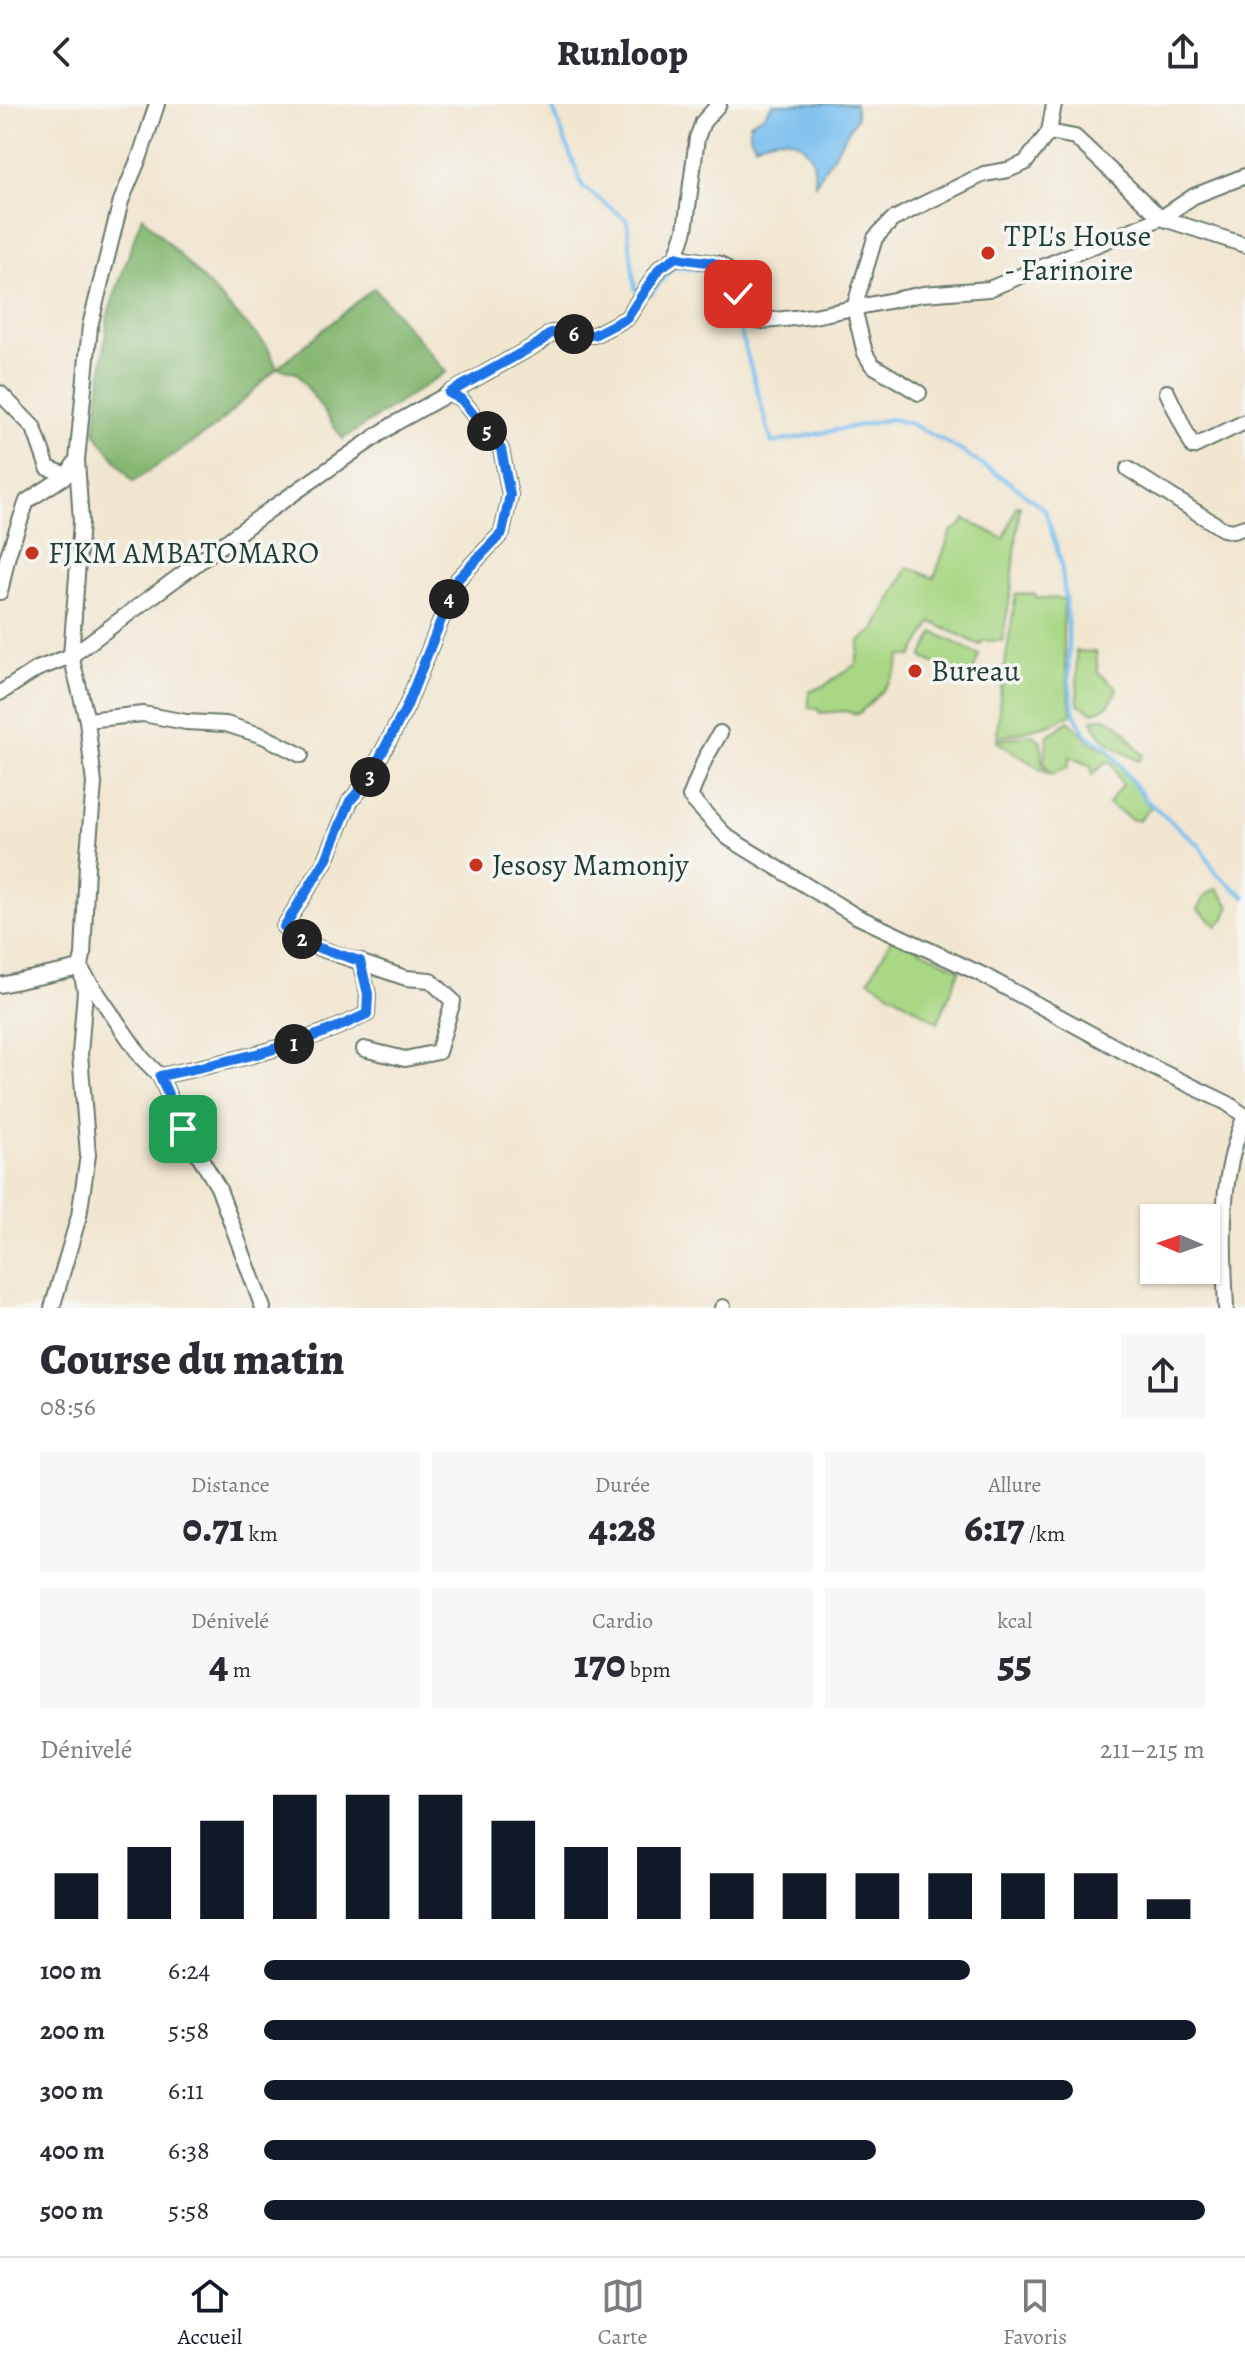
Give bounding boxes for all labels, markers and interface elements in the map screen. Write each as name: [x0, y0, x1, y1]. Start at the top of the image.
text: Runloop: [557, 28, 688, 77]
icon: back: [40, 30, 84, 74]
icon: share: [1161, 30, 1205, 74]
place label: TPL's House - Farinoire: [1004, 216, 1151, 290]
marker: TPL's House - Farinoire: [979, 244, 997, 262]
pin: [704, 260, 772, 328]
icon: check: [716, 272, 760, 316]
pin: 6: [554, 314, 594, 354]
text: 6: [569, 319, 579, 349]
pin: 5: [467, 411, 507, 451]
text: 5: [482, 416, 492, 446]
place label: FJKM AMBATOMARO: [48, 533, 319, 573]
marker: FJKM AMBATOMARO: [23, 544, 41, 562]
pin: 4: [429, 579, 469, 619]
text: 4: [444, 584, 454, 614]
place label: Bureau: [931, 651, 1021, 691]
marker: Bureau: [906, 662, 924, 680]
pin: 3: [350, 757, 390, 797]
text: 3: [365, 762, 375, 792]
place label: Jesosy Mamonjy: [492, 845, 689, 885]
marker: Jesosy Mamonjy: [467, 856, 485, 874]
pin: 2: [282, 919, 322, 959]
text: 2: [297, 924, 307, 954]
pin: 1: [274, 1024, 314, 1064]
text: 1: [290, 1029, 298, 1059]
pin: [149, 1095, 217, 1163]
icon: arrive: [161, 1107, 205, 1151]
north arrow: [1140, 1204, 1220, 1284]
map controls: [1140, 1204, 1220, 1284]
text: Course du matin: [40, 1329, 344, 1389]
button: share: [1121, 1334, 1205, 1418]
text: 08:56: [40, 1389, 96, 1424]
text: Distance: [191, 1470, 270, 1500]
text: Durée: [595, 1470, 650, 1500]
text: Allure: [988, 1470, 1041, 1500]
text: 0.71: [183, 1500, 244, 1555]
text: 4:28: [589, 1500, 656, 1555]
text: 6:17: [964, 1500, 1024, 1555]
text: km: [244, 1519, 278, 1549]
text: /km: [1024, 1519, 1065, 1549]
text: Dénivelé: [191, 1606, 269, 1636]
text: Cardio: [592, 1606, 653, 1636]
text: kcal: [997, 1606, 1032, 1636]
text: 4: [209, 1636, 228, 1691]
text: 170: [574, 1636, 625, 1691]
text: 55: [998, 1636, 1032, 1691]
text: m: [228, 1655, 251, 1685]
text: bpm: [625, 1655, 671, 1685]
text: Dénivelé: [40, 1732, 132, 1767]
text: 211–215 m: [1100, 1732, 1205, 1767]
text: 100 m: [40, 1953, 102, 1988]
text: 6:24: [168, 1953, 210, 1988]
text: 200 m: [40, 2013, 105, 2048]
text: 5:58: [168, 2013, 209, 2048]
text: 300 m: [40, 2073, 104, 2108]
text: 6:11: [168, 2073, 204, 2108]
text: 400 m: [40, 2133, 105, 2168]
text: 6:38: [168, 2133, 210, 2168]
text: 500 m: [40, 2193, 104, 2228]
text: 5:58: [168, 2193, 209, 2228]
tab: Accueil: [178, 2274, 242, 2352]
tab: Carte: [598, 2274, 647, 2352]
tab: Favoris: [1003, 2274, 1067, 2352]

